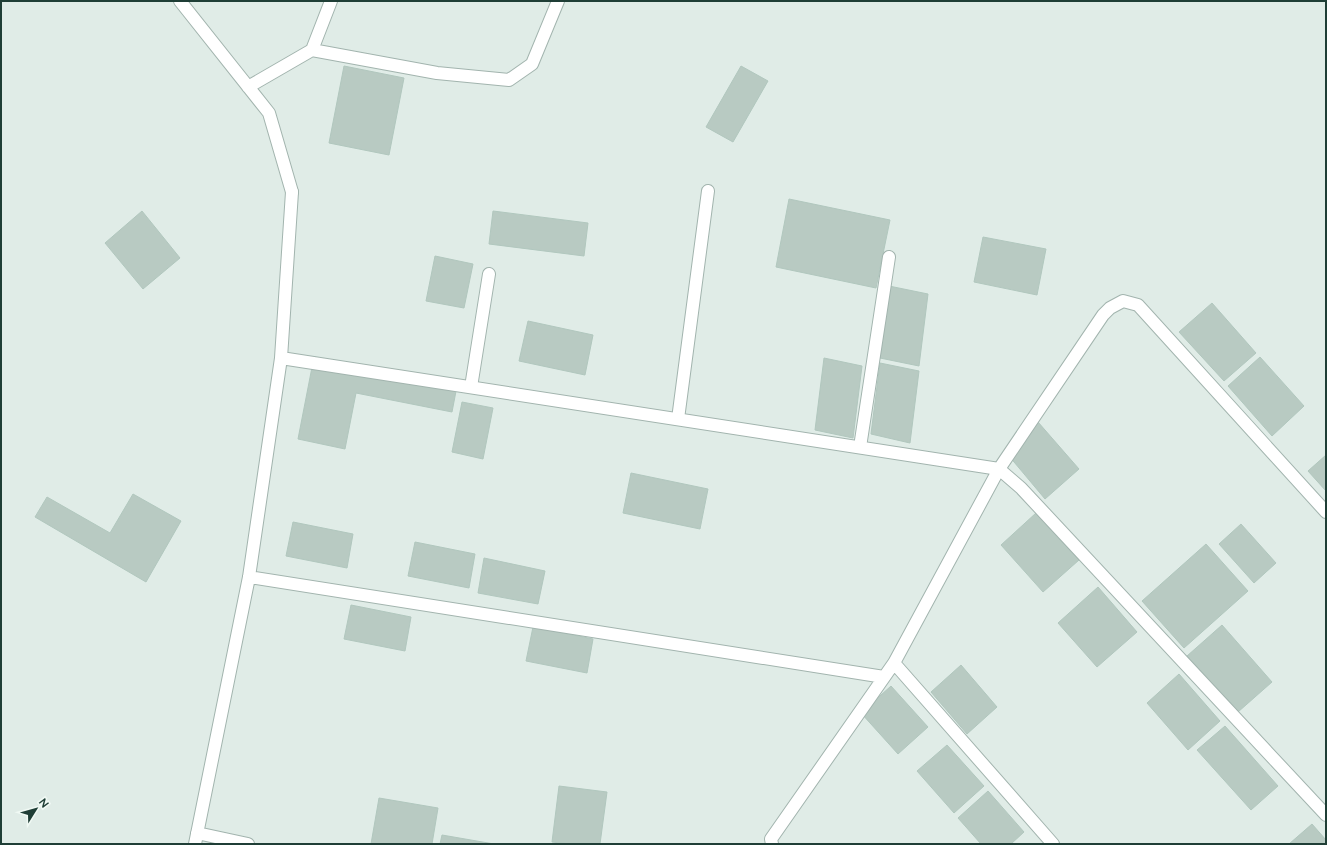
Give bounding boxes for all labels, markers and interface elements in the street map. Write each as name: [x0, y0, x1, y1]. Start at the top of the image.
north arrow: [16, 789, 56, 829]
text: N: [36, 796, 51, 811]

